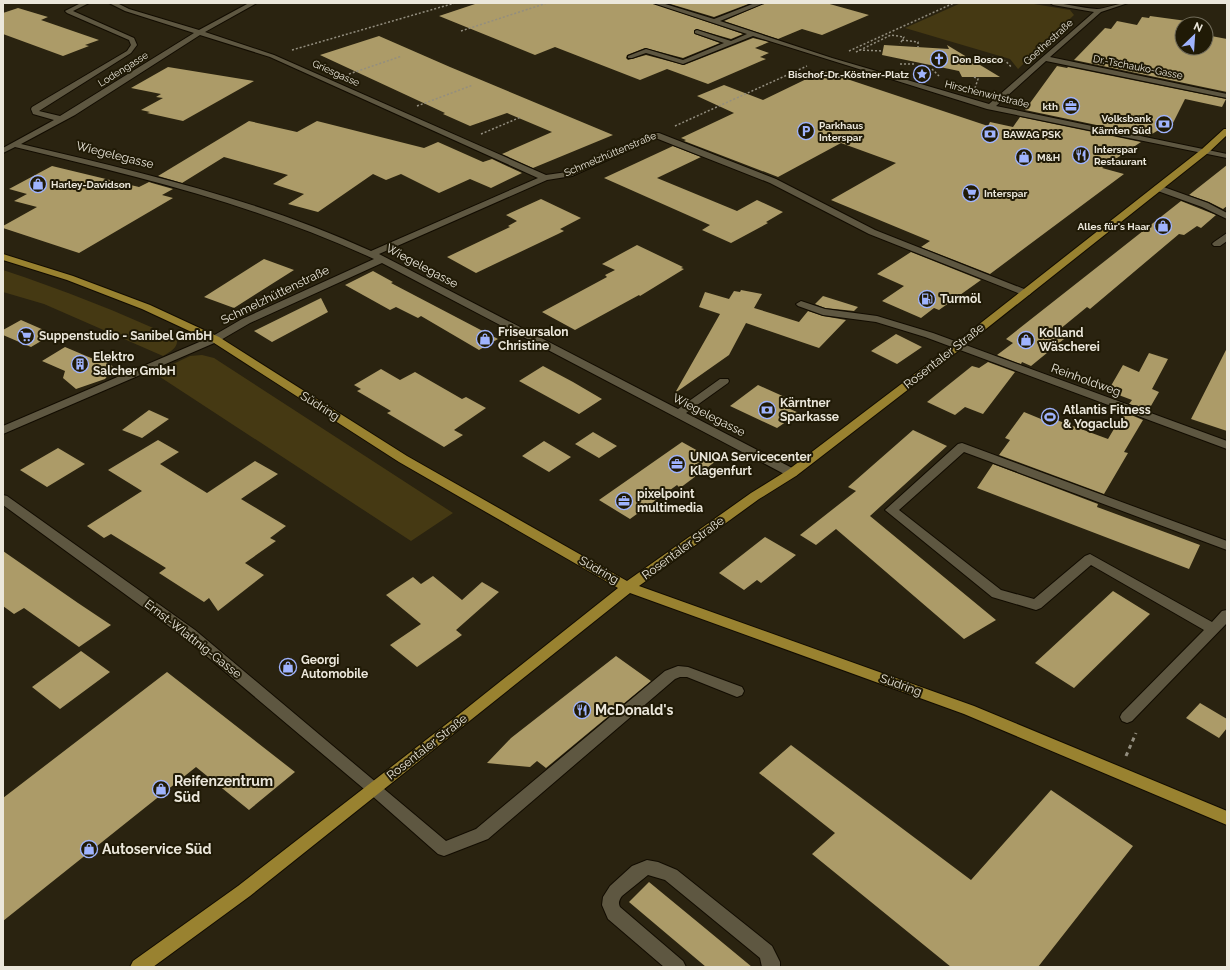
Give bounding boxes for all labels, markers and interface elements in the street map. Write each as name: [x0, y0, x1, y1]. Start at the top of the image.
north arrow: [1174, 16, 1214, 56]
street label: Goethestraße: [1021, 17, 1075, 67]
text: N: [1191, 20, 1205, 35]
street label: Lodengasse: [96, 49, 150, 89]
church icon: Don Bosco: [929, 49, 949, 69]
street label: Dr.-Tschauko-Gasse: [1092, 53, 1184, 81]
place label: Don Bosco: [952, 54, 1003, 65]
street label: Griesgasse: [311, 58, 362, 88]
place icon: Bischof-Dr.-Köstner-Platz: [912, 64, 932, 84]
place label: Bischof-Dr.-Köstner-Platz: [788, 69, 909, 80]
street label: Hirschenwirtstraße: [944, 78, 1030, 110]
office icon: kth: [1061, 96, 1081, 116]
place label: kth: [1043, 101, 1058, 112]
place label: Volksbank Kärnten Süd: [1092, 113, 1152, 136]
bank icon: Volksbank Kärnten Süd: [1154, 114, 1174, 134]
place label: Parkhaus Interspar: [819, 120, 863, 143]
parking icon: Parkhaus Interspar: [796, 121, 816, 141]
bank icon: BAWAG PSK: [980, 124, 1000, 144]
place label: BAWAG PSK: [1003, 129, 1061, 140]
street label: Schmelzhüttenstraße: [562, 130, 658, 178]
street label: Wiegelegasse: [75, 139, 155, 171]
place label: Interspar Restaurant: [1094, 144, 1147, 167]
restaurant icon: Interspar Restaurant: [1071, 145, 1091, 165]
shop icon: M&H: [1014, 147, 1034, 167]
place label: M&H: [1037, 152, 1060, 163]
shop icon: Harley-Davidson: [28, 174, 48, 194]
place label: Harley-Davidson: [51, 179, 131, 190]
supermarket icon: Interspar: [961, 183, 981, 203]
place label: Interspar: [984, 188, 1028, 199]
shop icon: Alles für's Haar: [1153, 216, 1173, 236]
place label: Alles für's Haar: [1078, 221, 1150, 232]
street label: Wiegelegasse: [384, 241, 460, 291]
street label: Schmelzhüttenstraße: [219, 263, 331, 327]
fuel station icon: Turmöl: [917, 289, 937, 309]
place label: Turmöl: [940, 292, 981, 306]
street label: Rosentaler Straße: [901, 320, 987, 392]
place label: Friseursalon Christine: [498, 325, 569, 353]
supermarket icon: Suppenstudio - Sanibel GmbH: [16, 326, 36, 346]
place label: Kolland Wäscherei: [1039, 326, 1100, 354]
place label: Suppenstudio - Sanibel GmbH: [39, 329, 212, 343]
shop icon: Friseursalon Christine: [475, 329, 495, 349]
shop icon: Kolland Wäscherei: [1016, 330, 1036, 350]
place label: Elektro Salcher GmbH: [93, 350, 176, 378]
building icon: Elektro Salcher GmbH: [70, 354, 90, 374]
street label: Reinholdweg: [1049, 361, 1123, 399]
street label: Südring: [298, 389, 342, 423]
street label: Wiegelegasse: [670, 391, 748, 439]
place label: Kärntner Sparkasse: [780, 396, 839, 424]
bank icon: Kärntner Sparkasse: [757, 400, 777, 420]
place label: Atlantis Fitness & Yogaclub: [1063, 403, 1151, 431]
sports icon: Atlantis Fitness & Yogaclub: [1040, 407, 1060, 427]
place label: UNIQA Servicecenter Klagenfurt: [690, 450, 812, 478]
office icon: UNIQA Servicecenter Klagenfurt: [667, 454, 687, 474]
place label: pixelpoint multimedia: [637, 487, 703, 515]
office icon: pixelpoint multimedia: [614, 491, 634, 511]
street label: Rosentaler Straße: [639, 514, 727, 582]
street label: Südring: [577, 553, 621, 587]
street label: Ernst-Wlattnig-Gasse: [142, 597, 244, 681]
place label: Georgi Automobile: [301, 653, 368, 681]
shop icon: Georgi Automobile: [278, 657, 298, 677]
street label: Südring: [878, 671, 924, 699]
restaurant icon: McDonald's: [572, 700, 592, 720]
place label: McDonald's: [595, 702, 674, 718]
street label: Rosentaler Straße: [384, 711, 470, 783]
place label: Reifenzentrum Süd: [174, 773, 273, 805]
shop icon: Reifenzentrum Süd: [151, 779, 171, 799]
shop icon: Autoservice Süd: [79, 839, 99, 859]
place label: Autoservice Süd: [102, 841, 211, 857]

